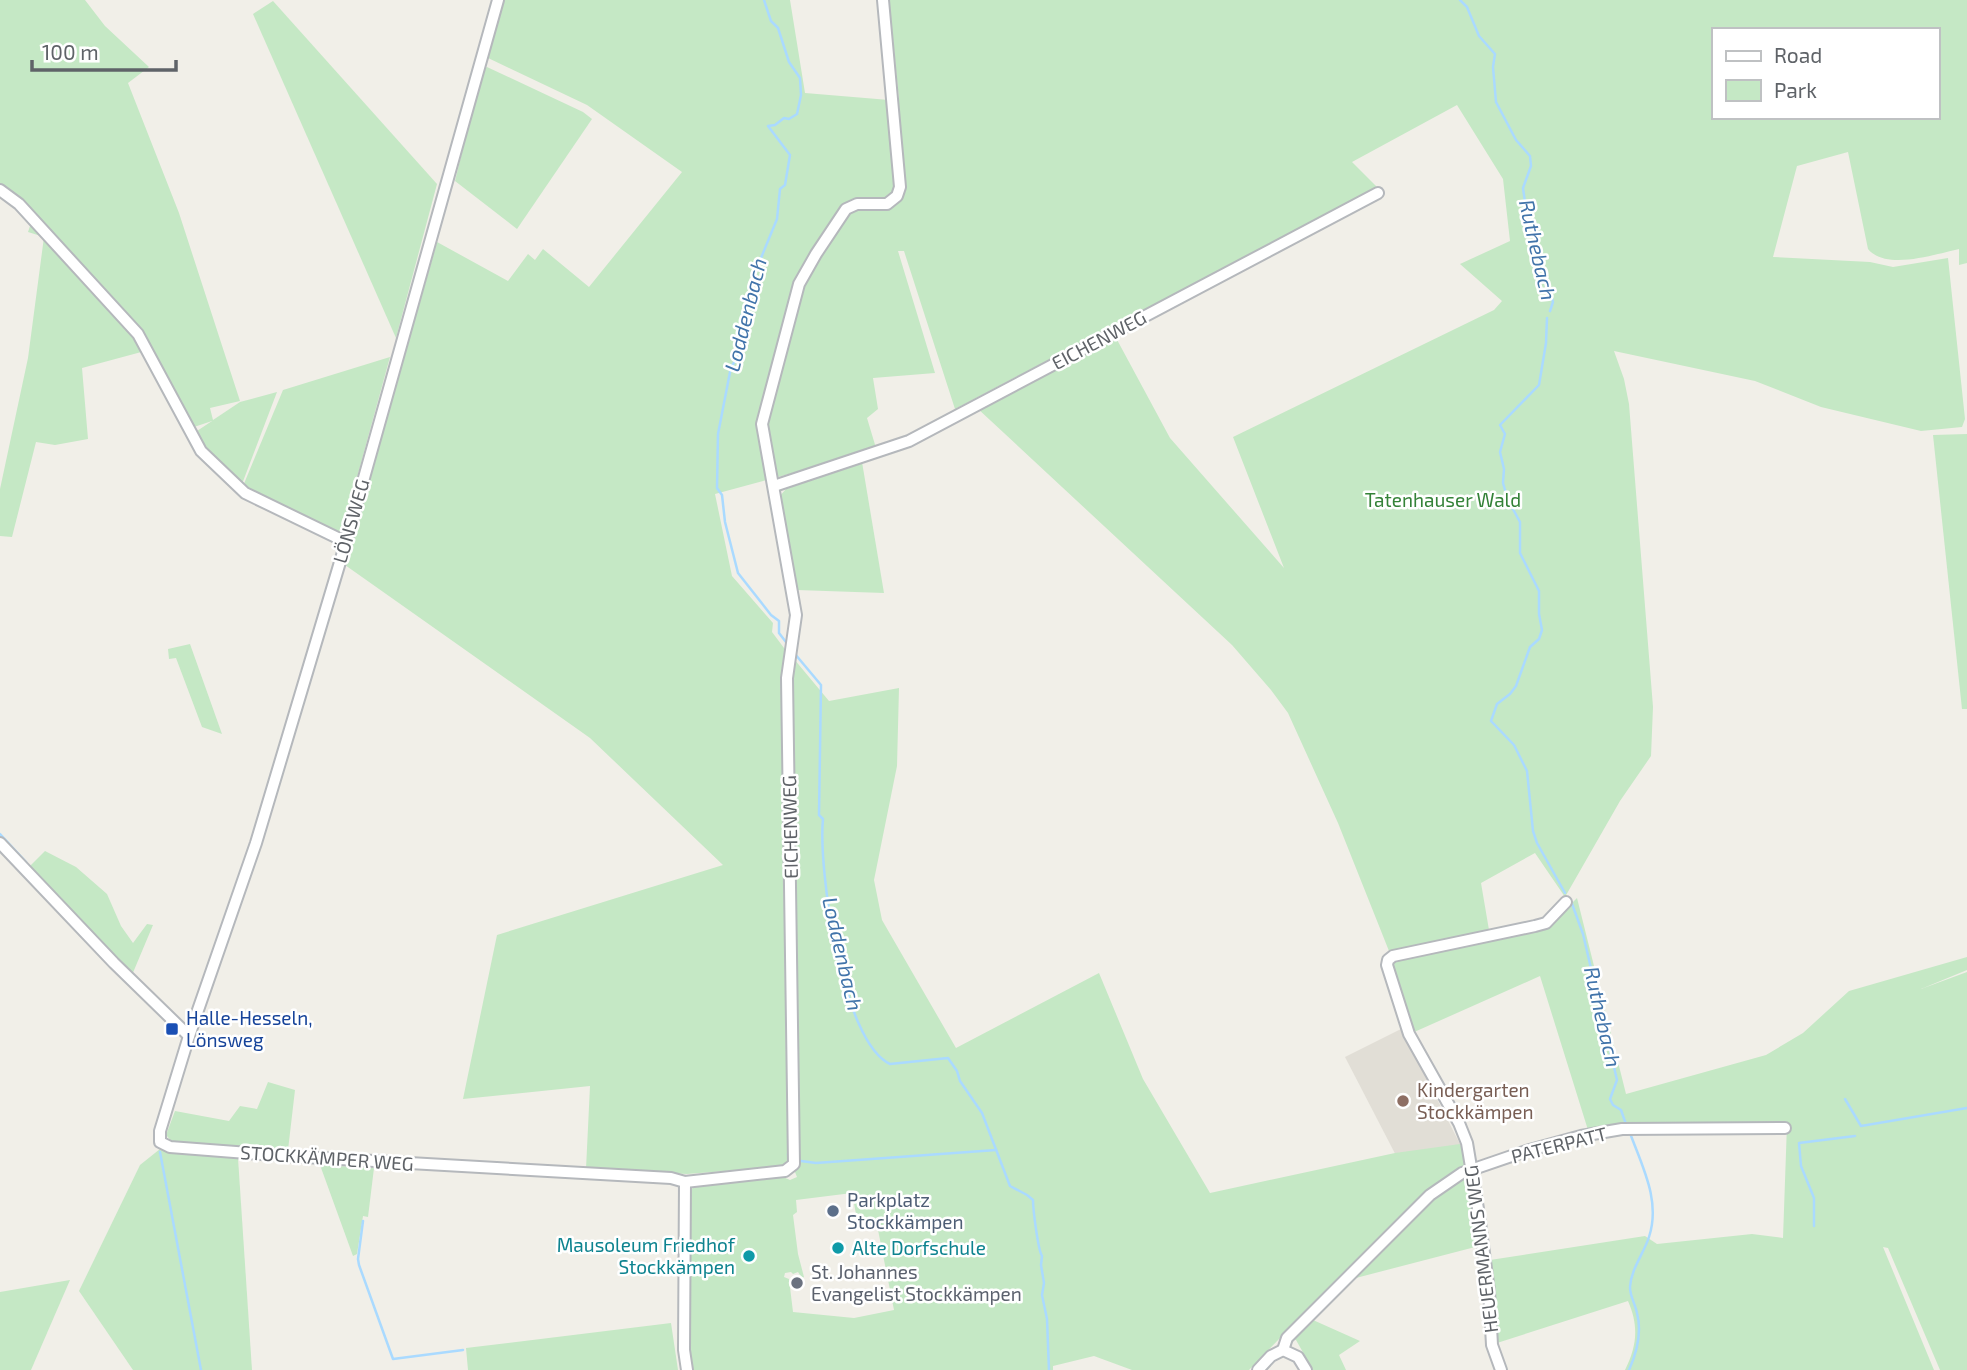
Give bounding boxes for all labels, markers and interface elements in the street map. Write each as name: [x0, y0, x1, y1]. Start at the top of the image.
scale bar: [32, 28, 175, 72]
legend: [1712, 28, 1939, 119]
text: 100 m: [42, 39, 99, 64]
text: Road: [1774, 42, 1822, 67]
text: Park: [1774, 77, 1817, 102]
water label: Ruthebach: [1515, 197, 1562, 302]
water label: Loddenbach: [718, 255, 771, 374]
street label: EICHENWEG: [1048, 305, 1150, 374]
street label: LÖNSWEG: [328, 476, 374, 566]
park label: Tatenhauser Wald: [1365, 488, 1521, 511]
street label: EICHENWEG: [777, 775, 802, 879]
water label: Loddenbach: [818, 894, 869, 1013]
water label: Ruthebach: [1580, 964, 1627, 1069]
place label: Halle-Hesseln, Lönsweg: [186, 1006, 313, 1051]
marker: Halle-Hesseln, Lönsweg: [164, 1021, 180, 1037]
place label: Kindergarten Stockkämpen: [1417, 1078, 1534, 1123]
marker: Kindergarten Stockkämpen: [1395, 1093, 1411, 1109]
street label: PATERPATT: [1509, 1122, 1609, 1168]
street label: STOCKKÄMPER WEG: [239, 1140, 415, 1175]
street label: HEUERMANNS WEG: [1459, 1164, 1502, 1334]
place label: Parkplatz Stockkämpen: [847, 1188, 964, 1233]
marker: Parkplatz Stockkämpen: [825, 1203, 841, 1219]
place label: Mausoleum Friedhof Stockkämpen: [557, 1233, 736, 1278]
place label: Alte Dorfschule: [852, 1236, 986, 1259]
marker: Alte Dorfschule: [830, 1240, 846, 1256]
marker: Mausoleum Friedhof Stockkämpen: [741, 1248, 757, 1264]
place label: St. Johannes Evangelist Stockkämpen: [811, 1260, 1022, 1305]
marker: St. Johannes Evangelist Stockkämpen: [789, 1275, 805, 1291]

